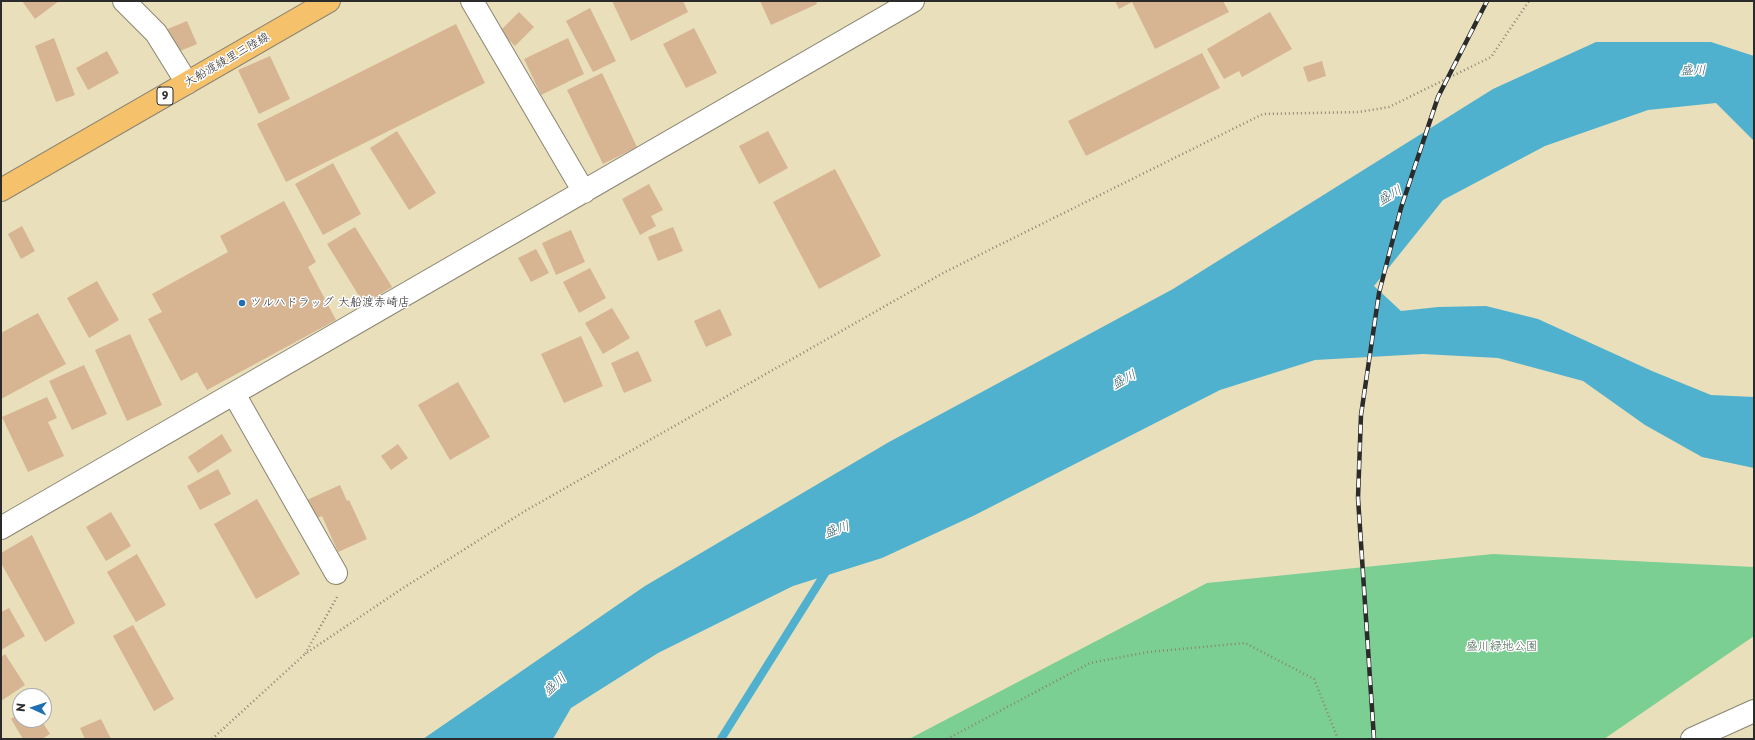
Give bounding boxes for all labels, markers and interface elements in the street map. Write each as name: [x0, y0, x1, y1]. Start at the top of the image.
street label: 大船渡綾里三陸線: [182, 30, 272, 90]
water label: 盛川: [1680, 63, 1706, 79]
road number: 9: [157, 87, 173, 105]
water label: 盛川: [1375, 183, 1405, 209]
place label: ツルハドラッグ 大船渡赤崎店: [250, 296, 410, 310]
marker: ツルハドラッグ 大船渡赤崎店: [237, 298, 247, 308]
water label: 盛川: [1109, 367, 1139, 393]
water label: 盛川: [822, 518, 852, 542]
park label: 盛川緑地公園: [1466, 640, 1538, 654]
water label: 盛川: [540, 671, 570, 699]
north arrow: [12, 688, 52, 728]
text: N: [12, 703, 29, 712]

